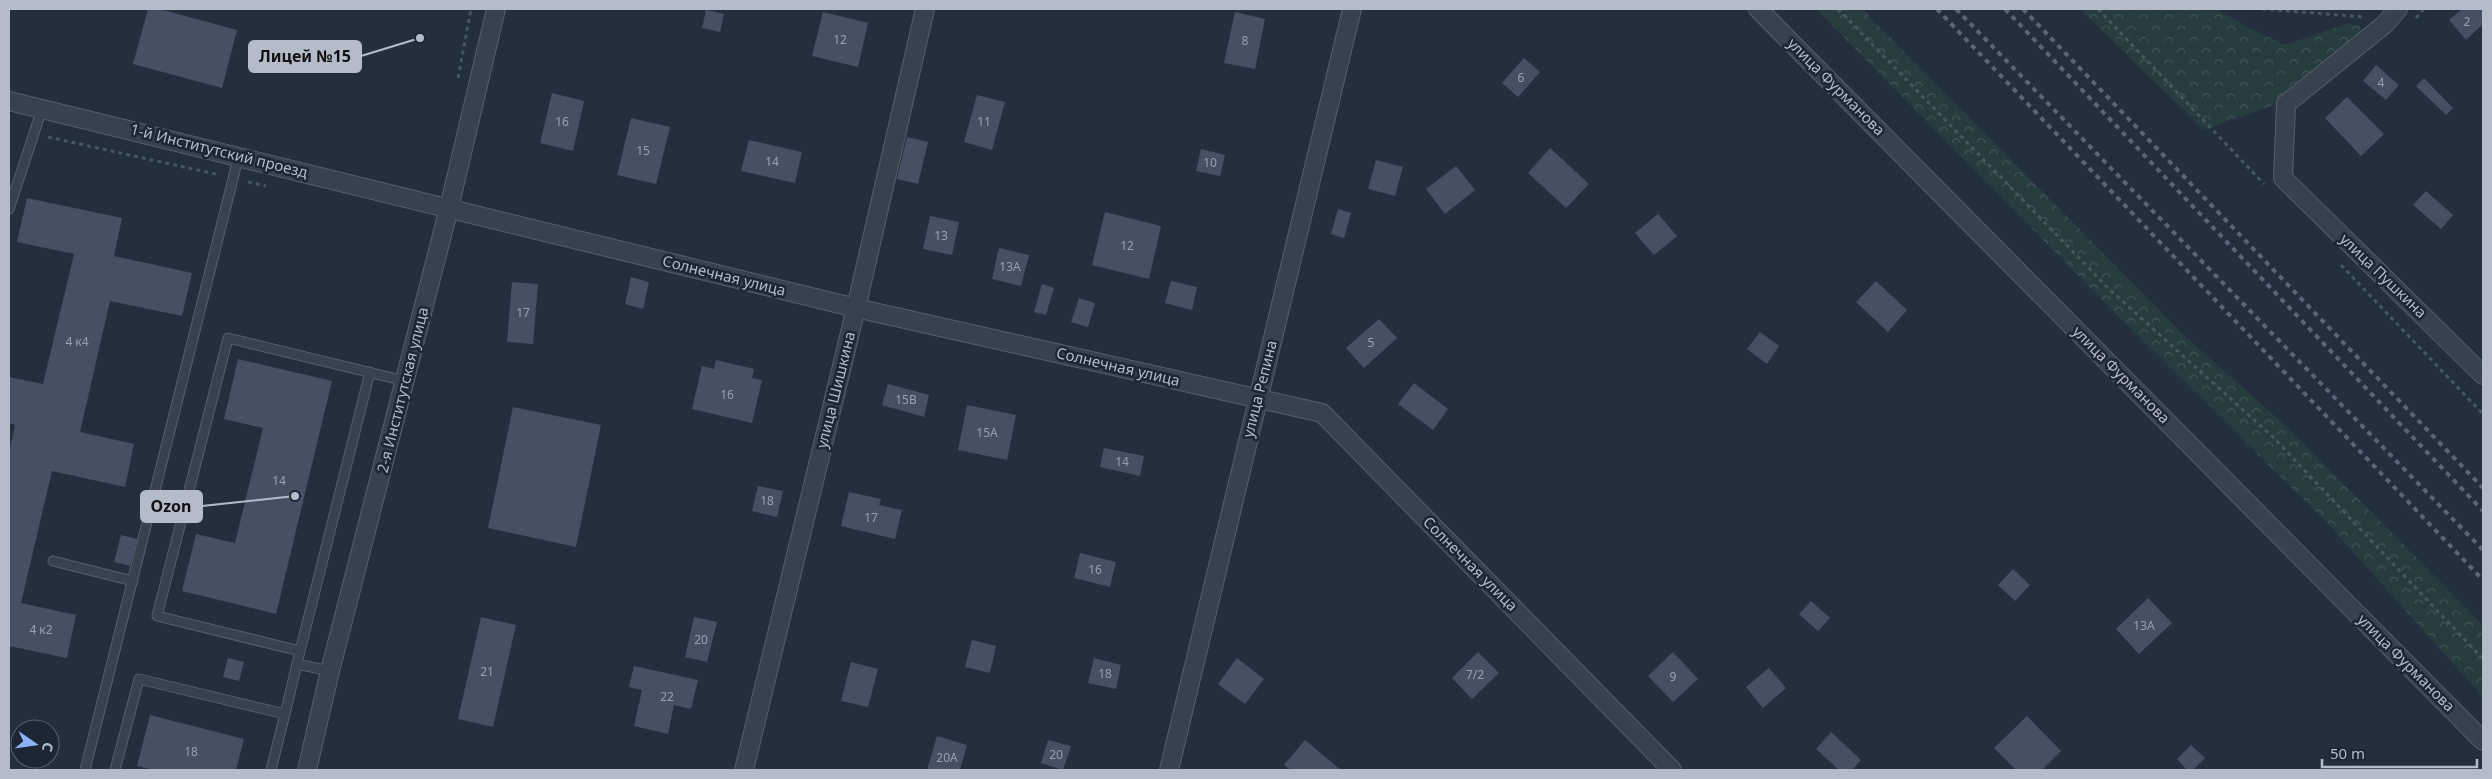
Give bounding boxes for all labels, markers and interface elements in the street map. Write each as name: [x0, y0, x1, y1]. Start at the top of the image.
house number: 2: [2464, 13, 2471, 30]
house number: 12: [833, 31, 847, 48]
house number: 8: [1242, 32, 1249, 49]
street label: улица Фурманова: [1784, 33, 1890, 139]
callout: Лицей №15: [249, 41, 361, 72]
text: Лицей №15: [259, 45, 351, 67]
house number: 6: [1518, 69, 1525, 86]
house number: 4: [2378, 74, 2385, 91]
house number: 16: [555, 113, 569, 130]
house number: 11: [977, 113, 991, 130]
street label: 1-й Институтский проезд: [129, 118, 310, 182]
house number: 15: [636, 142, 650, 159]
house number: 14: [765, 153, 779, 170]
house number: 10: [1203, 154, 1217, 171]
house number: 13: [934, 227, 948, 244]
street label: улица Пушкина: [2336, 229, 2431, 322]
house number: 12: [1120, 237, 1134, 254]
street label: Солнечная улица: [661, 250, 788, 300]
house number: 13А: [999, 258, 1021, 275]
house number: 17: [516, 304, 530, 321]
street label: 2-я Институтская улица: [372, 305, 432, 475]
street label: улица Фурманова: [2069, 321, 2175, 427]
street label: улица Шишкина: [811, 329, 859, 450]
house number: 4 к4: [65, 333, 89, 350]
house number: 5: [1368, 334, 1375, 351]
street label: улица Репина: [1237, 338, 1281, 439]
street label: Солнечная улица: [1055, 342, 1182, 390]
house number: 16: [720, 386, 734, 403]
house number: 15В: [895, 391, 917, 408]
house number: 15А: [976, 424, 998, 441]
house number: 14: [1115, 453, 1129, 470]
house number: 14: [272, 472, 286, 489]
callout: Ozon: [141, 491, 202, 522]
house number: 18: [760, 492, 774, 509]
text: Ozon: [151, 495, 191, 517]
house number: 17: [864, 509, 878, 526]
street label: Солнечная улица: [1419, 512, 1522, 615]
house number: 16: [1088, 561, 1102, 578]
street label: улица Фурманова: [2354, 609, 2460, 715]
house number: 13А: [2133, 617, 2155, 634]
house number: 4 к2: [29, 621, 53, 638]
house number: 20: [694, 631, 708, 648]
house number: 21: [480, 663, 494, 680]
house number: 18: [1098, 665, 1112, 682]
house number: 7/2: [1466, 666, 1484, 683]
house number: 9: [1670, 668, 1677, 685]
house number: 22: [660, 688, 674, 705]
north arrow: [10, 719, 60, 769]
scale bar: [2322, 736, 2477, 768]
text: С: [38, 740, 58, 754]
house number: 18: [184, 743, 198, 760]
text: 50 m: [2330, 743, 2365, 763]
house number: 20: [1049, 746, 1063, 763]
house number: 20А: [936, 749, 958, 766]

